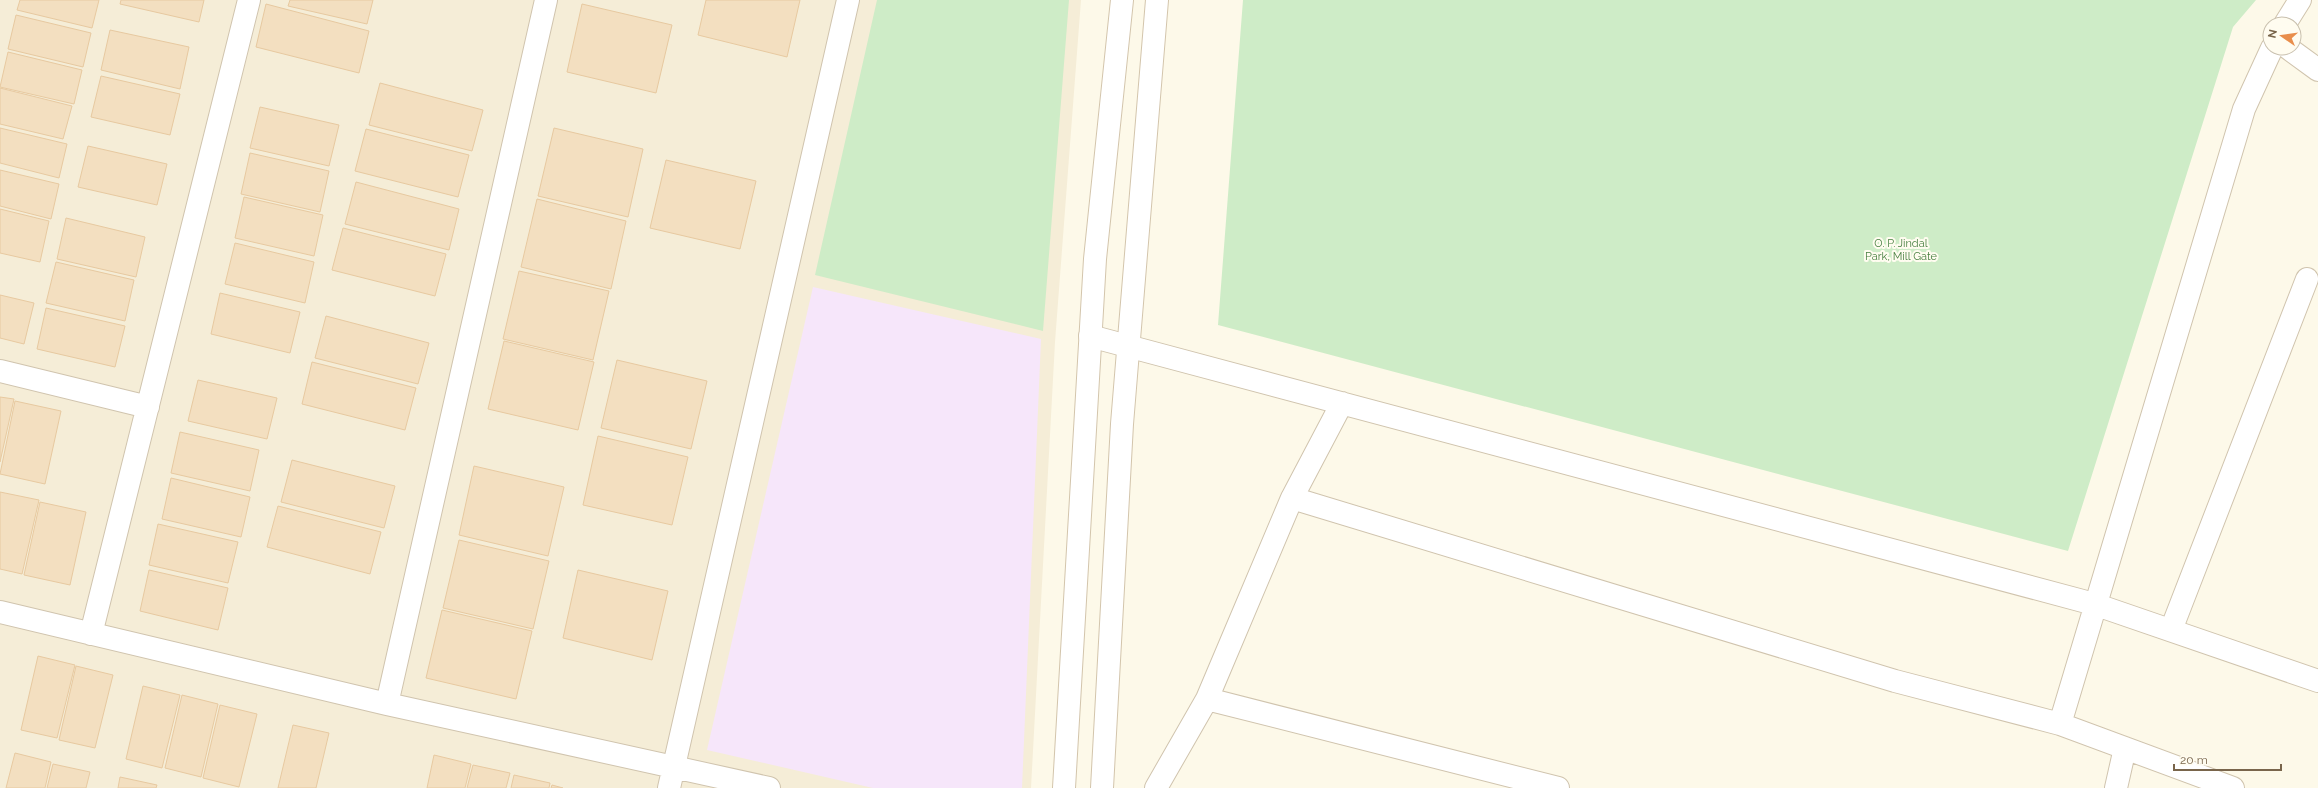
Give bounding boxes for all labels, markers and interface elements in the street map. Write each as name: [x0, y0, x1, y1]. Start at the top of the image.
north arrow: [2262, 16, 2302, 56]
text: N: [2265, 28, 2280, 39]
park label: O. P. Jindal Park, Mill Gate: [1865, 237, 1938, 263]
scale bar: [2174, 746, 2281, 772]
text: 20 m: [2180, 753, 2208, 767]

